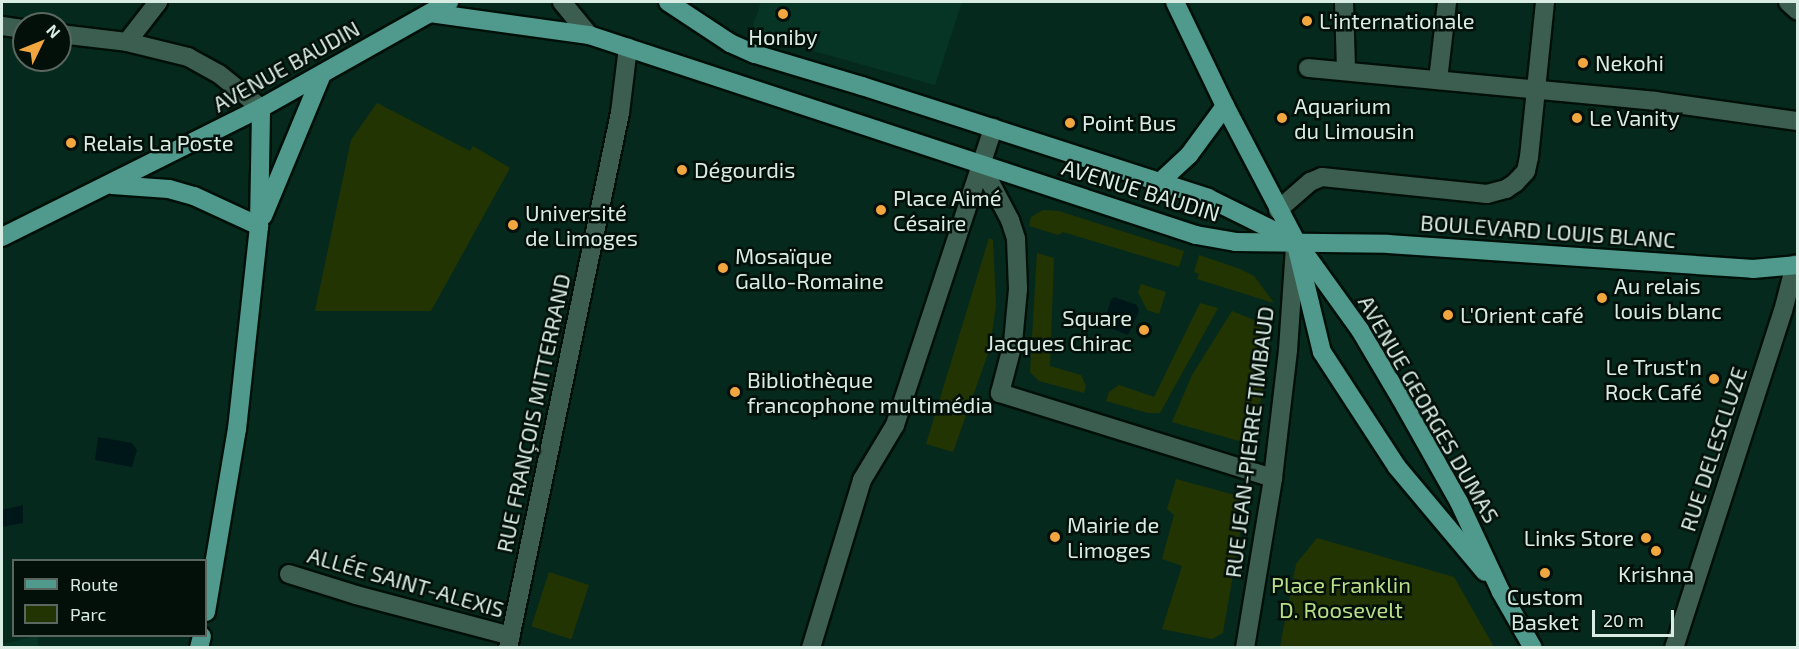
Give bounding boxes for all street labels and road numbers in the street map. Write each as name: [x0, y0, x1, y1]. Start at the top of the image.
street label: AVENUE BAUDIN: [208, 15, 364, 117]
street label: AVENUE BAUDIN: [1059, 153, 1223, 227]
street label: BOULEVARD LOUIS BLANC: [1419, 209, 1677, 253]
street label: RUE FRANÇOIS MITTERRAND: [491, 271, 575, 555]
street label: AVENUE GEORGES DUMAS: [1353, 291, 1505, 527]
street label: RUE JEAN-PIERRE TIMBAUD: [1219, 304, 1279, 580]
street label: RUE DELESCLUZE: [1674, 363, 1752, 535]
street label: ALLÉE SAINT-ALEXIS: [305, 541, 507, 623]

